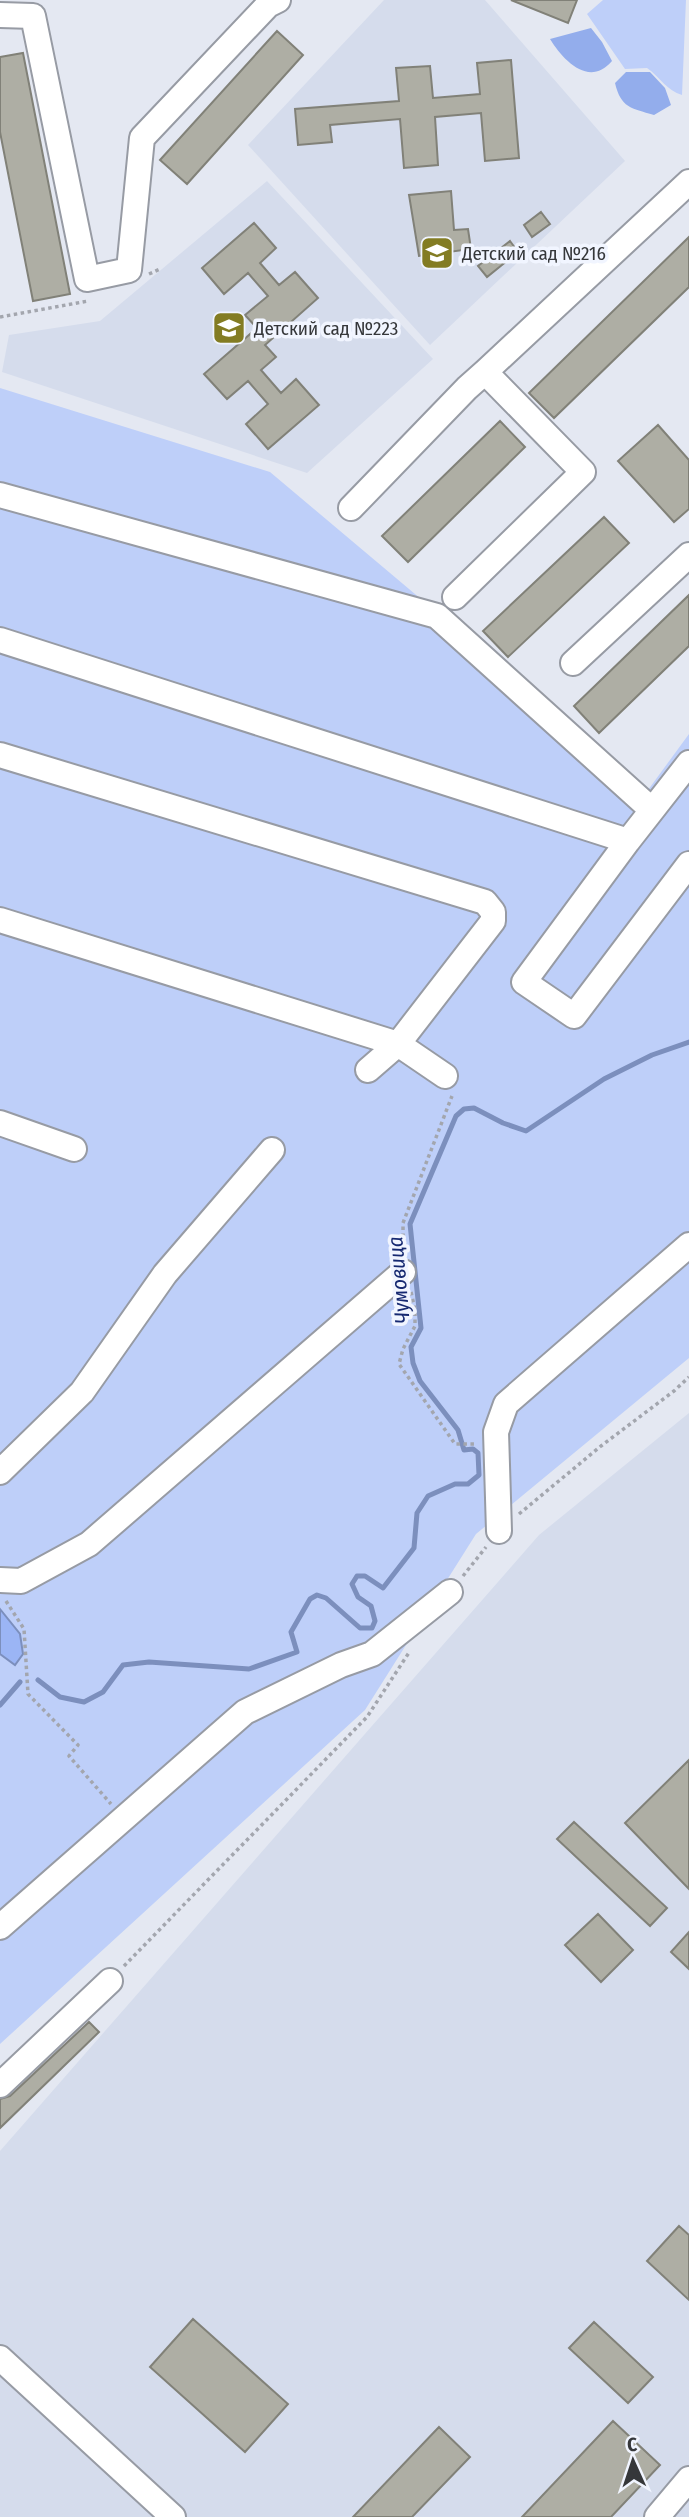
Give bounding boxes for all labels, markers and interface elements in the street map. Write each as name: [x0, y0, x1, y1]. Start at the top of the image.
school or university icon: Детский сад №216: [418, 234, 456, 272]
place label: Детский сад №216: [461, 242, 606, 265]
school or university icon: Детский сад №223: [210, 309, 248, 347]
place label: Детский сад №223: [253, 317, 398, 340]
water label: Чумовица: [382, 1235, 416, 1325]
north arrow: [598, 2426, 668, 2496]
text: С: [627, 2433, 638, 2456]

